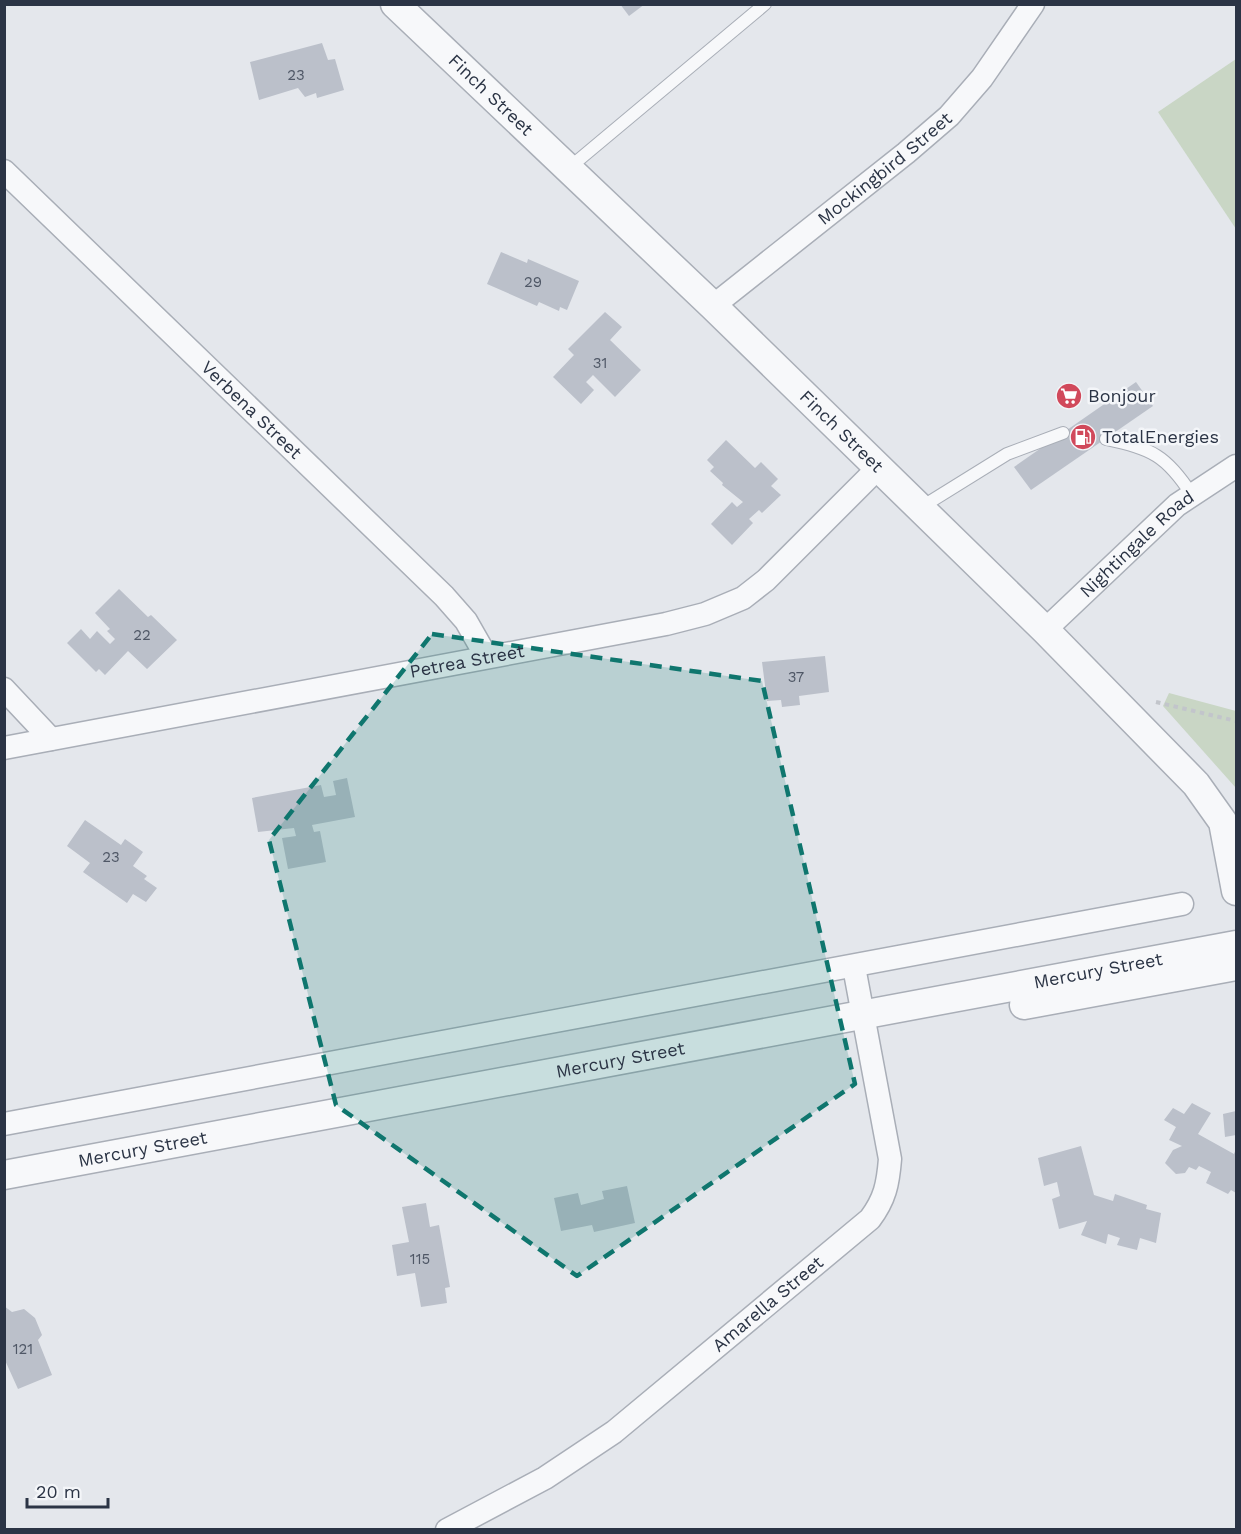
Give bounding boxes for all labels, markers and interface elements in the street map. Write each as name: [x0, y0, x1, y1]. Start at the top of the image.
street label: Finch Street: [444, 50, 538, 140]
house number: 23: [287, 66, 305, 84]
street label: Mockingbird Street: [813, 107, 956, 229]
house number: 29: [524, 273, 542, 291]
house number: 31: [593, 354, 607, 372]
street label: Verbena Street: [197, 356, 307, 463]
supermarket icon: Bonjour: [1054, 381, 1084, 411]
place label: Bonjour: [1088, 385, 1156, 406]
street label: Finch Street: [796, 386, 888, 477]
fuel station icon: TotalEnergies: [1068, 422, 1098, 452]
place label: TotalEnergies: [1102, 426, 1219, 447]
street label: Nightingale Road: [1075, 486, 1198, 601]
house number: 22: [133, 626, 151, 644]
street label: Petrea Street: [408, 640, 526, 682]
house number: 37: [788, 668, 804, 686]
house number: 23: [102, 848, 120, 866]
street label: Mercury Street: [1032, 948, 1164, 993]
street label: Mercury Street: [554, 1037, 687, 1082]
street label: Mercury Street: [76, 1126, 209, 1171]
house number: 115: [410, 1250, 430, 1268]
street label: Amarella Street: [708, 1251, 828, 1356]
house number: 121: [13, 1340, 33, 1358]
scale bar: [27, 1471, 108, 1509]
text: 20 m: [36, 1481, 81, 1502]

